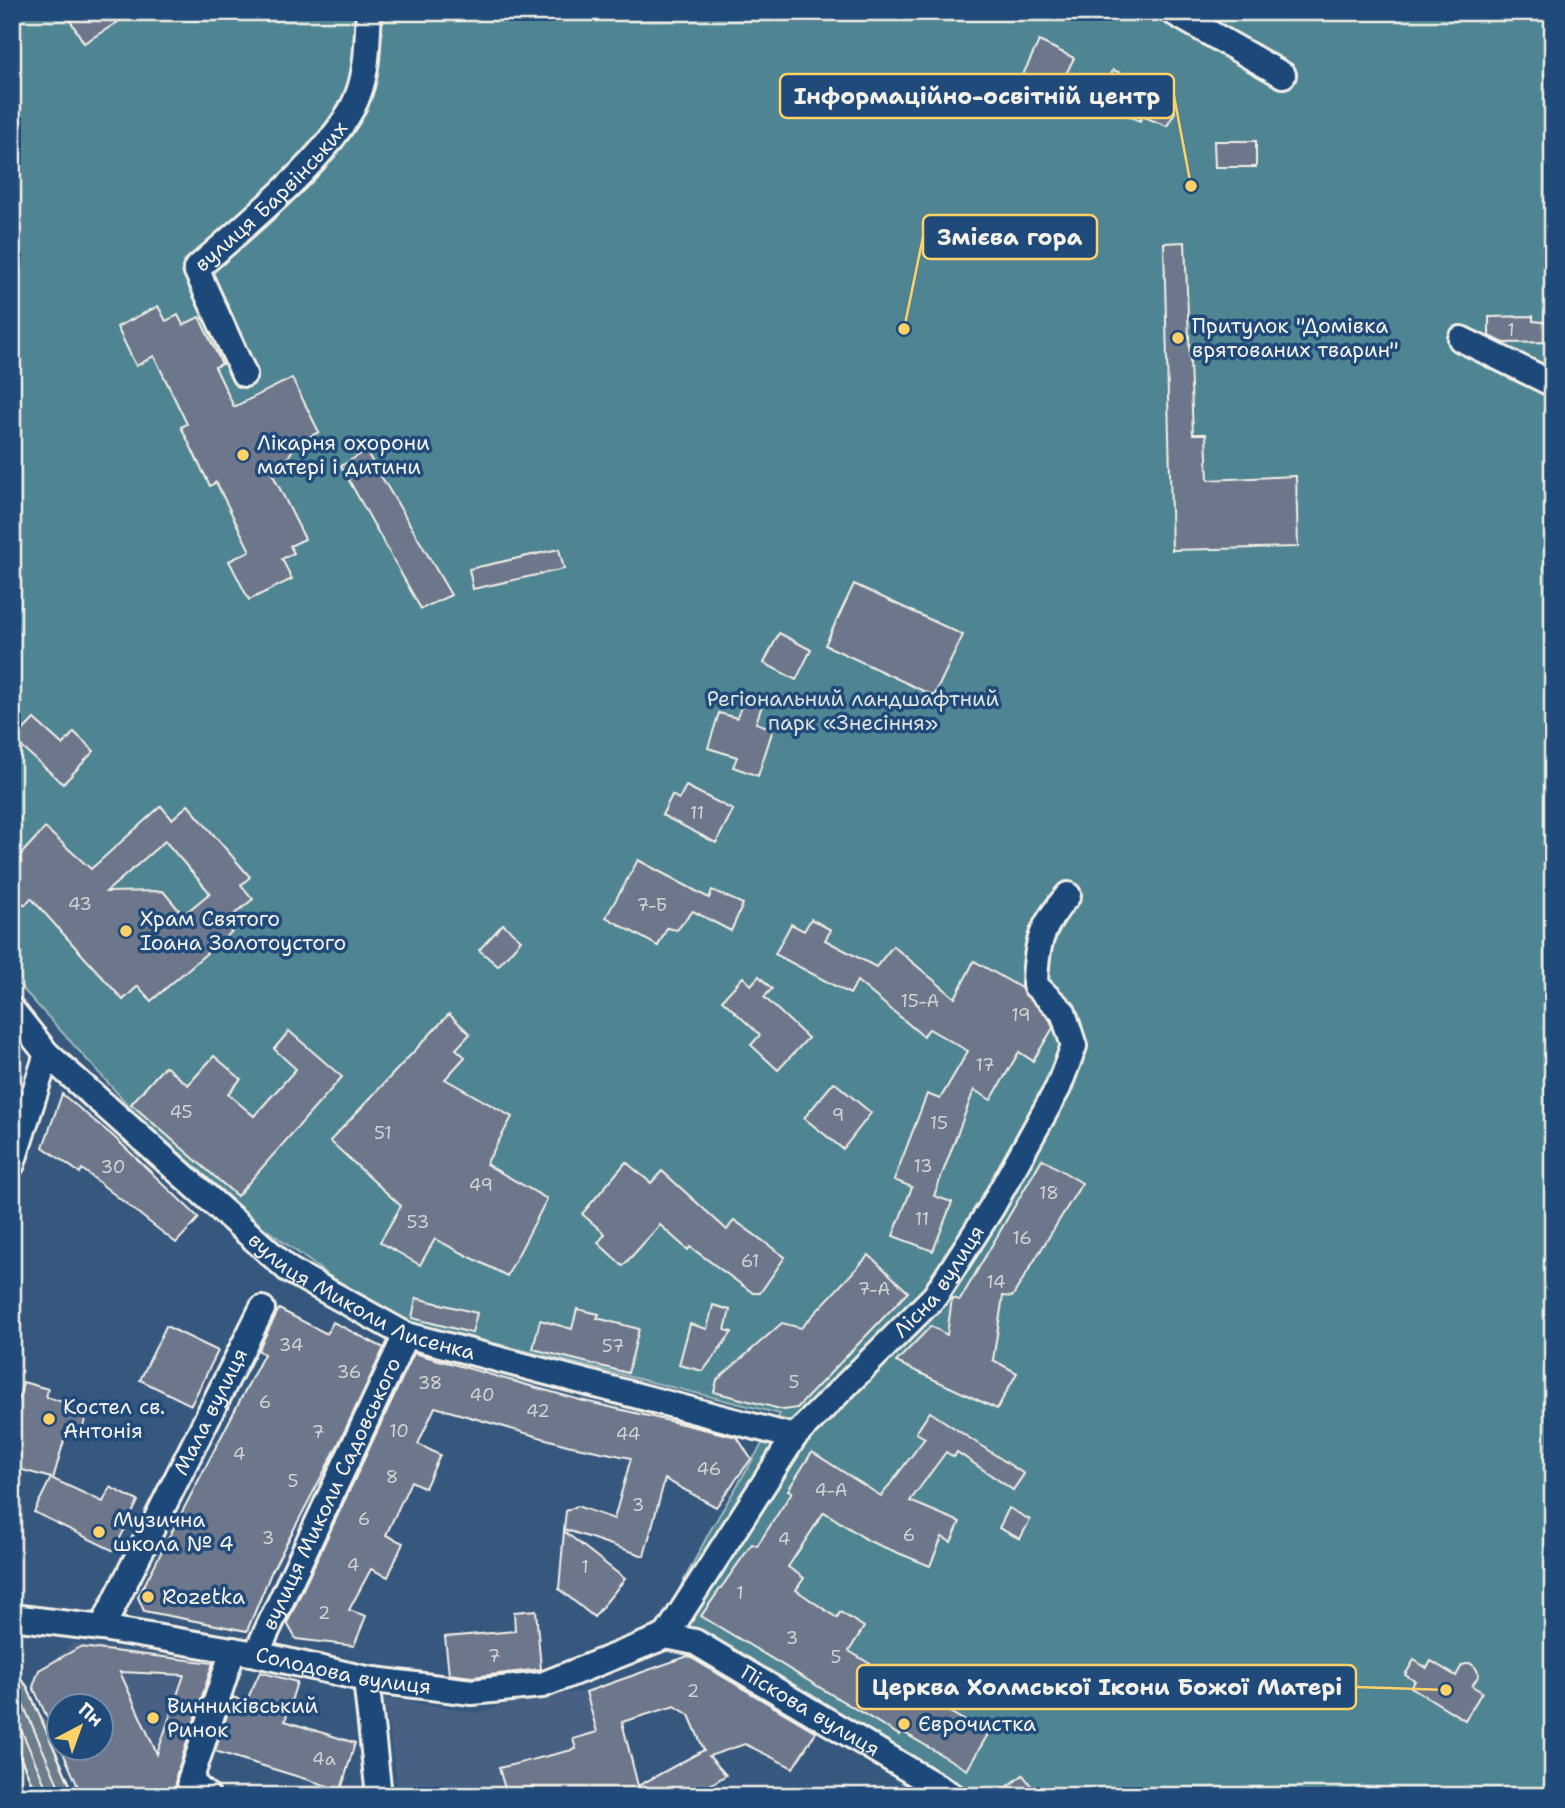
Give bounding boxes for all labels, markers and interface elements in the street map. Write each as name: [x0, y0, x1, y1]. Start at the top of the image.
callout: Інформаційно-освітній центр: [780, 74, 1174, 118]
text: Інформаційно-освітній центр: [794, 81, 1161, 111]
street label: вулиця Барвінських: [188, 116, 354, 278]
callout: Змієва гора: [923, 215, 1097, 259]
text: Змієва гора: [937, 222, 1083, 252]
place label: Притулок "Домівка врятованих тварин": [1192, 312, 1399, 364]
house number: 1: [1507, 318, 1515, 342]
marker: Притулок "Домівка врятованих тварин": [1170, 330, 1186, 346]
place label: Лікарня охорони матері і дитини: [257, 429, 430, 481]
marker: Лікарня охорони матері і дитини: [235, 447, 251, 463]
park label: Регіональний ландшафтний парк «Знесіння»: [707, 685, 999, 737]
house number: 11: [690, 801, 704, 825]
house number: 43: [68, 892, 92, 916]
house number: 7-Б: [637, 893, 667, 917]
place label: Храм Святого Іоана Золотоустого: [140, 905, 346, 957]
marker: Храм Святого Іоана Золотоустого: [118, 923, 134, 939]
house number: 15-А: [901, 989, 939, 1013]
house number: 19: [1011, 1003, 1031, 1027]
house number: 17: [975, 1053, 995, 1077]
house number: 45: [169, 1100, 193, 1124]
house number: 9: [832, 1103, 844, 1127]
house number: 15: [930, 1111, 948, 1135]
house number: 51: [374, 1121, 392, 1145]
house number: 13: [913, 1154, 933, 1178]
house number: 30: [101, 1155, 125, 1179]
house number: 49: [469, 1173, 493, 1197]
house number: 18: [1039, 1181, 1059, 1205]
house number: 11: [915, 1207, 929, 1231]
house number: 53: [407, 1210, 429, 1234]
street label: Лісна вулиця: [887, 1220, 991, 1344]
street label: вулиця Миколи Лисенка: [242, 1226, 479, 1367]
house number: 16: [1012, 1226, 1032, 1250]
house number: 61: [741, 1249, 759, 1273]
house number: 14: [986, 1270, 1006, 1294]
house number: 7-А: [858, 1277, 890, 1301]
house number: 34: [279, 1333, 303, 1357]
house number: 57: [602, 1334, 624, 1358]
street label: Мала вулиця: [167, 1343, 254, 1480]
street label: вулиця Миколи Садовського: [255, 1353, 407, 1635]
house number: 36: [337, 1360, 361, 1384]
house number: 5: [788, 1370, 800, 1394]
house number: 38: [418, 1371, 442, 1395]
house number: 40: [469, 1383, 495, 1407]
house number: 6: [259, 1390, 271, 1414]
place label: Костел св. Антонія: [63, 1393, 165, 1445]
house number: 42: [526, 1399, 550, 1423]
marker: Костел св. Антонія: [41, 1411, 57, 1427]
house number: 10: [389, 1419, 409, 1443]
house number: 7: [312, 1420, 324, 1444]
house number: 44: [616, 1422, 640, 1446]
house number: 4: [233, 1442, 245, 1466]
house number: 46: [697, 1457, 721, 1481]
house number: 8: [386, 1465, 398, 1489]
house number: 5: [287, 1469, 299, 1493]
house number: 4-А: [814, 1478, 848, 1502]
house number: 3: [632, 1493, 644, 1517]
place label: Музична школа № 4: [113, 1506, 234, 1558]
house number: 6: [358, 1507, 370, 1531]
house number: 6: [903, 1523, 915, 1547]
marker: Музична школа № 4: [91, 1524, 107, 1540]
house number: 3: [262, 1526, 274, 1550]
house number: 4: [778, 1527, 790, 1551]
house number: 4: [347, 1553, 359, 1577]
house number: 1: [581, 1555, 589, 1579]
house number: 1: [736, 1581, 744, 1605]
place label: Rozetka: [162, 1583, 245, 1611]
marker: Rozetka: [140, 1589, 156, 1605]
house number: 2: [318, 1601, 330, 1625]
house number: 3: [786, 1626, 798, 1650]
street label: Солодова вулиця: [253, 1640, 433, 1701]
house number: 7: [488, 1644, 500, 1668]
house number: 5: [830, 1645, 842, 1669]
street label: Піскова вулиця: [736, 1658, 885, 1763]
callout: Церква Холмської Ікони Божої Матері: [857, 1665, 1356, 1709]
text: Церква Холмської Ікони Божої Матері: [872, 1672, 1342, 1702]
house number: 2: [687, 1679, 699, 1703]
north arrow: [46, 1692, 116, 1762]
place label: Винниківський Ринок: [167, 1692, 319, 1744]
text: Пн: [73, 1697, 109, 1732]
marker: Винниківський Ринок: [145, 1710, 161, 1726]
place label: Єврочистка: [918, 1710, 1036, 1738]
marker: Єврочистка: [896, 1716, 912, 1732]
house number: 4а: [312, 1747, 336, 1771]

